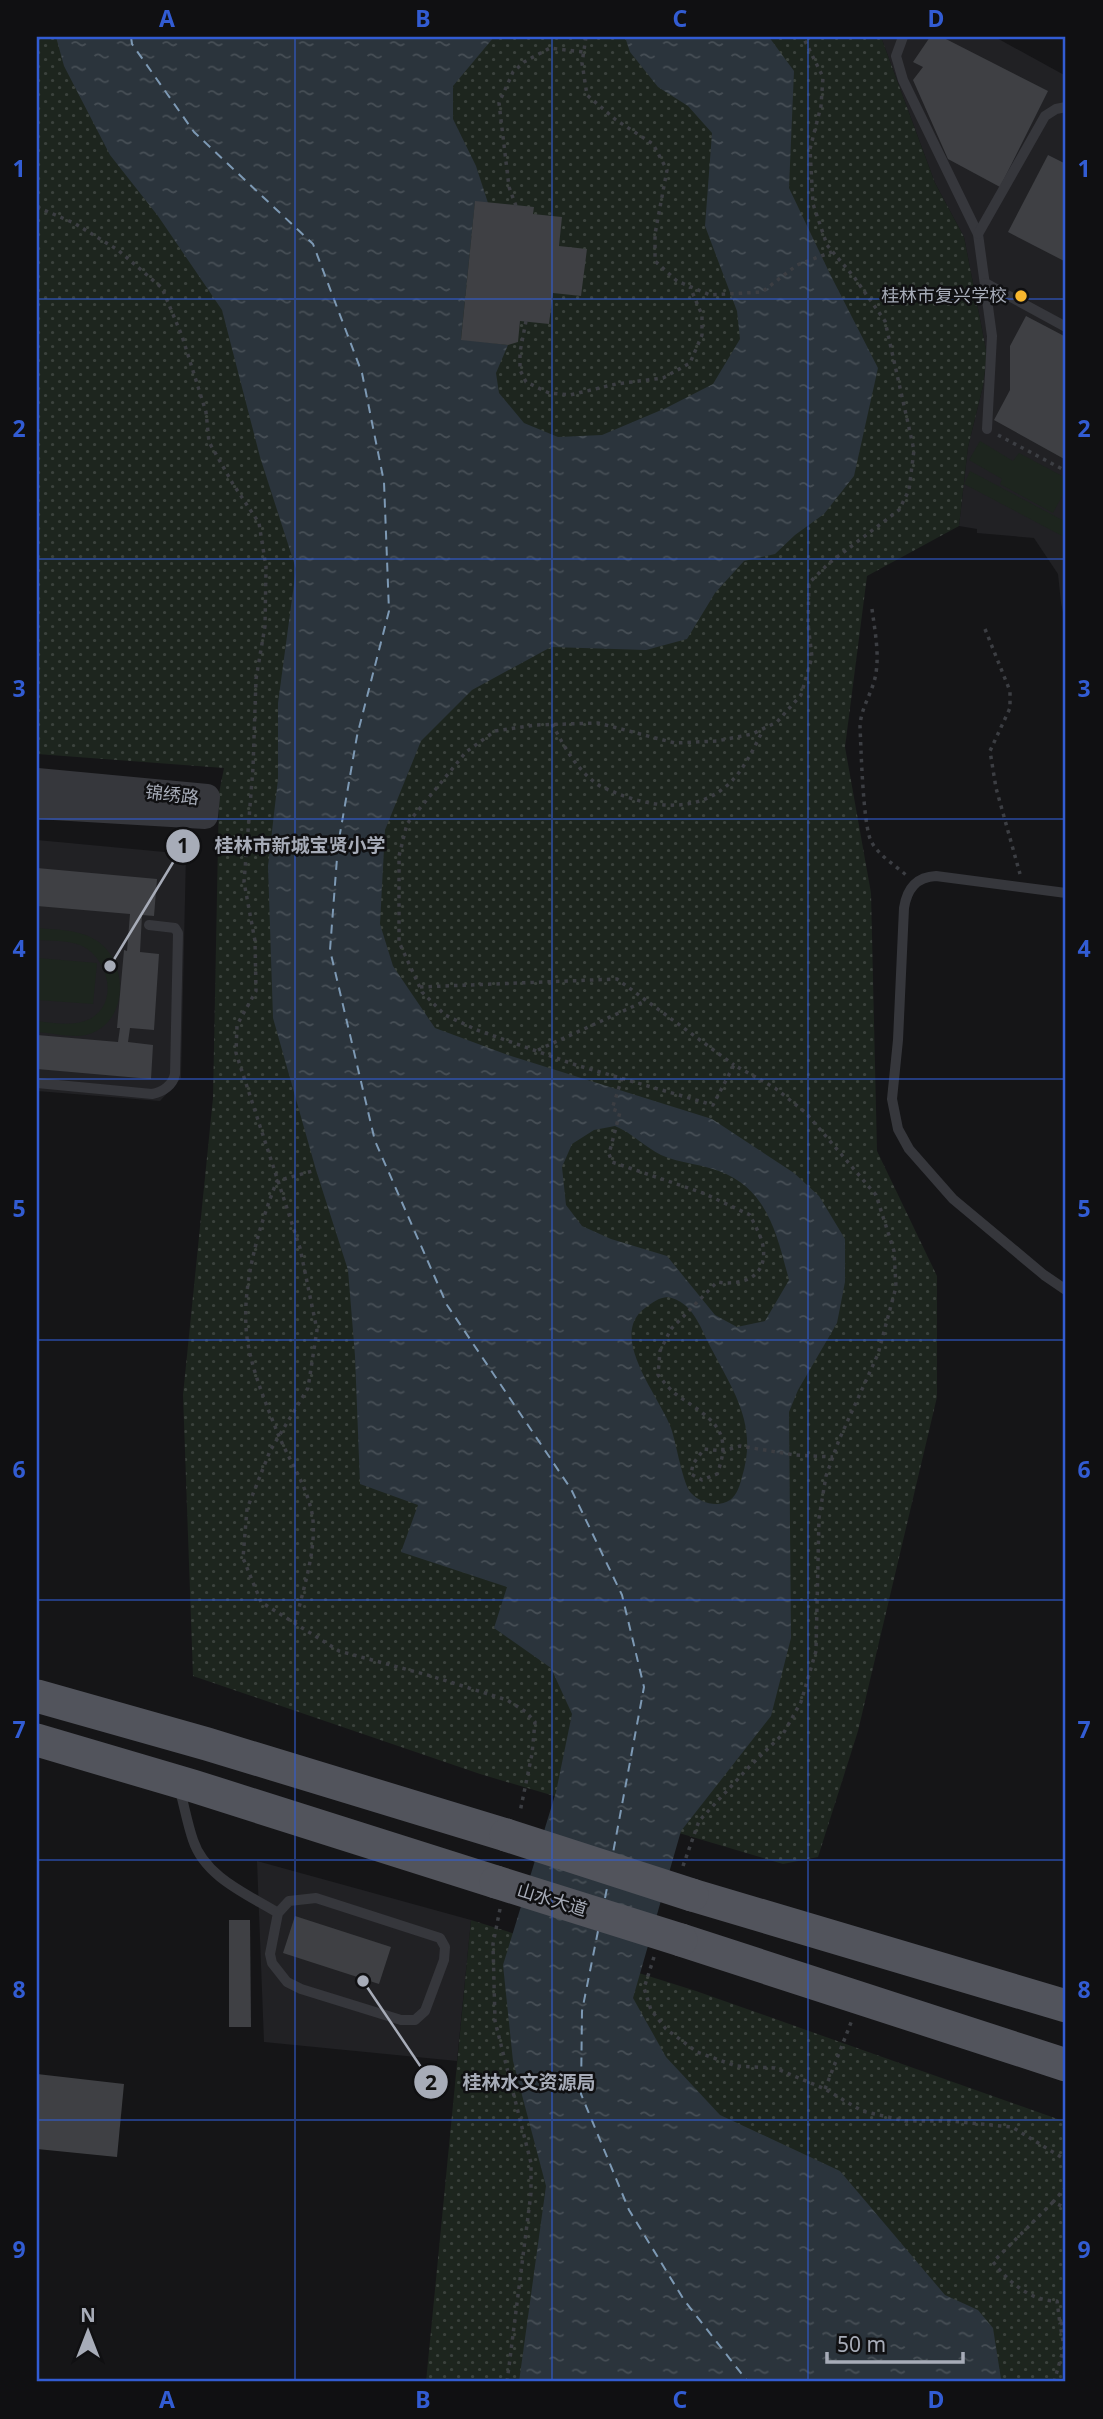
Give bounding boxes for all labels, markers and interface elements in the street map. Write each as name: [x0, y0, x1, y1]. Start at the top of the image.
text: A: [159, 2, 175, 34]
text: B: [415, 2, 431, 34]
text: C: [673, 2, 688, 34]
text: D: [928, 2, 944, 34]
text: 1: [12, 152, 26, 184]
text: 1: [1077, 152, 1091, 184]
place label: 桂林市复兴学校: [881, 283, 1007, 307]
marker: 桂林市复兴学校: [1013, 288, 1029, 304]
text: 2: [12, 412, 26, 444]
text: 2: [1077, 412, 1091, 444]
text: 3: [12, 672, 26, 704]
text: 3: [1077, 672, 1091, 704]
street label: 锦绣路: [144, 779, 200, 809]
callout: 桂林市新城宝贤小学: [166, 826, 400, 866]
text: 1: [177, 831, 189, 859]
text: 桂林市新城宝贤小学: [214, 832, 386, 858]
text: 4: [12, 932, 26, 964]
text: 4: [1077, 932, 1091, 964]
text: 5: [12, 1192, 26, 1224]
text: 5: [1077, 1192, 1091, 1224]
text: 6: [12, 1453, 26, 1485]
text: 6: [1077, 1453, 1091, 1485]
text: 7: [12, 1713, 26, 1745]
text: 7: [1077, 1713, 1091, 1745]
street label: 山水大道: [514, 1877, 590, 1921]
text: 8: [12, 1973, 26, 2005]
text: 8: [1077, 1973, 1091, 2005]
callout: 桂林水文资源局: [413, 2062, 609, 2102]
text: 2: [425, 2068, 437, 2096]
text: 桂林水文资源局: [462, 2069, 596, 2095]
text: 9: [12, 2233, 26, 2265]
text: 9: [1077, 2233, 1091, 2265]
north arrow: [52, 2296, 122, 2366]
text: N: [80, 2302, 96, 2328]
scale bar: [827, 2321, 963, 2365]
text: 50 m: [837, 2330, 886, 2358]
text: A: [159, 2383, 175, 2415]
text: B: [415, 2383, 431, 2415]
text: C: [673, 2383, 688, 2415]
text: D: [928, 2383, 944, 2415]

